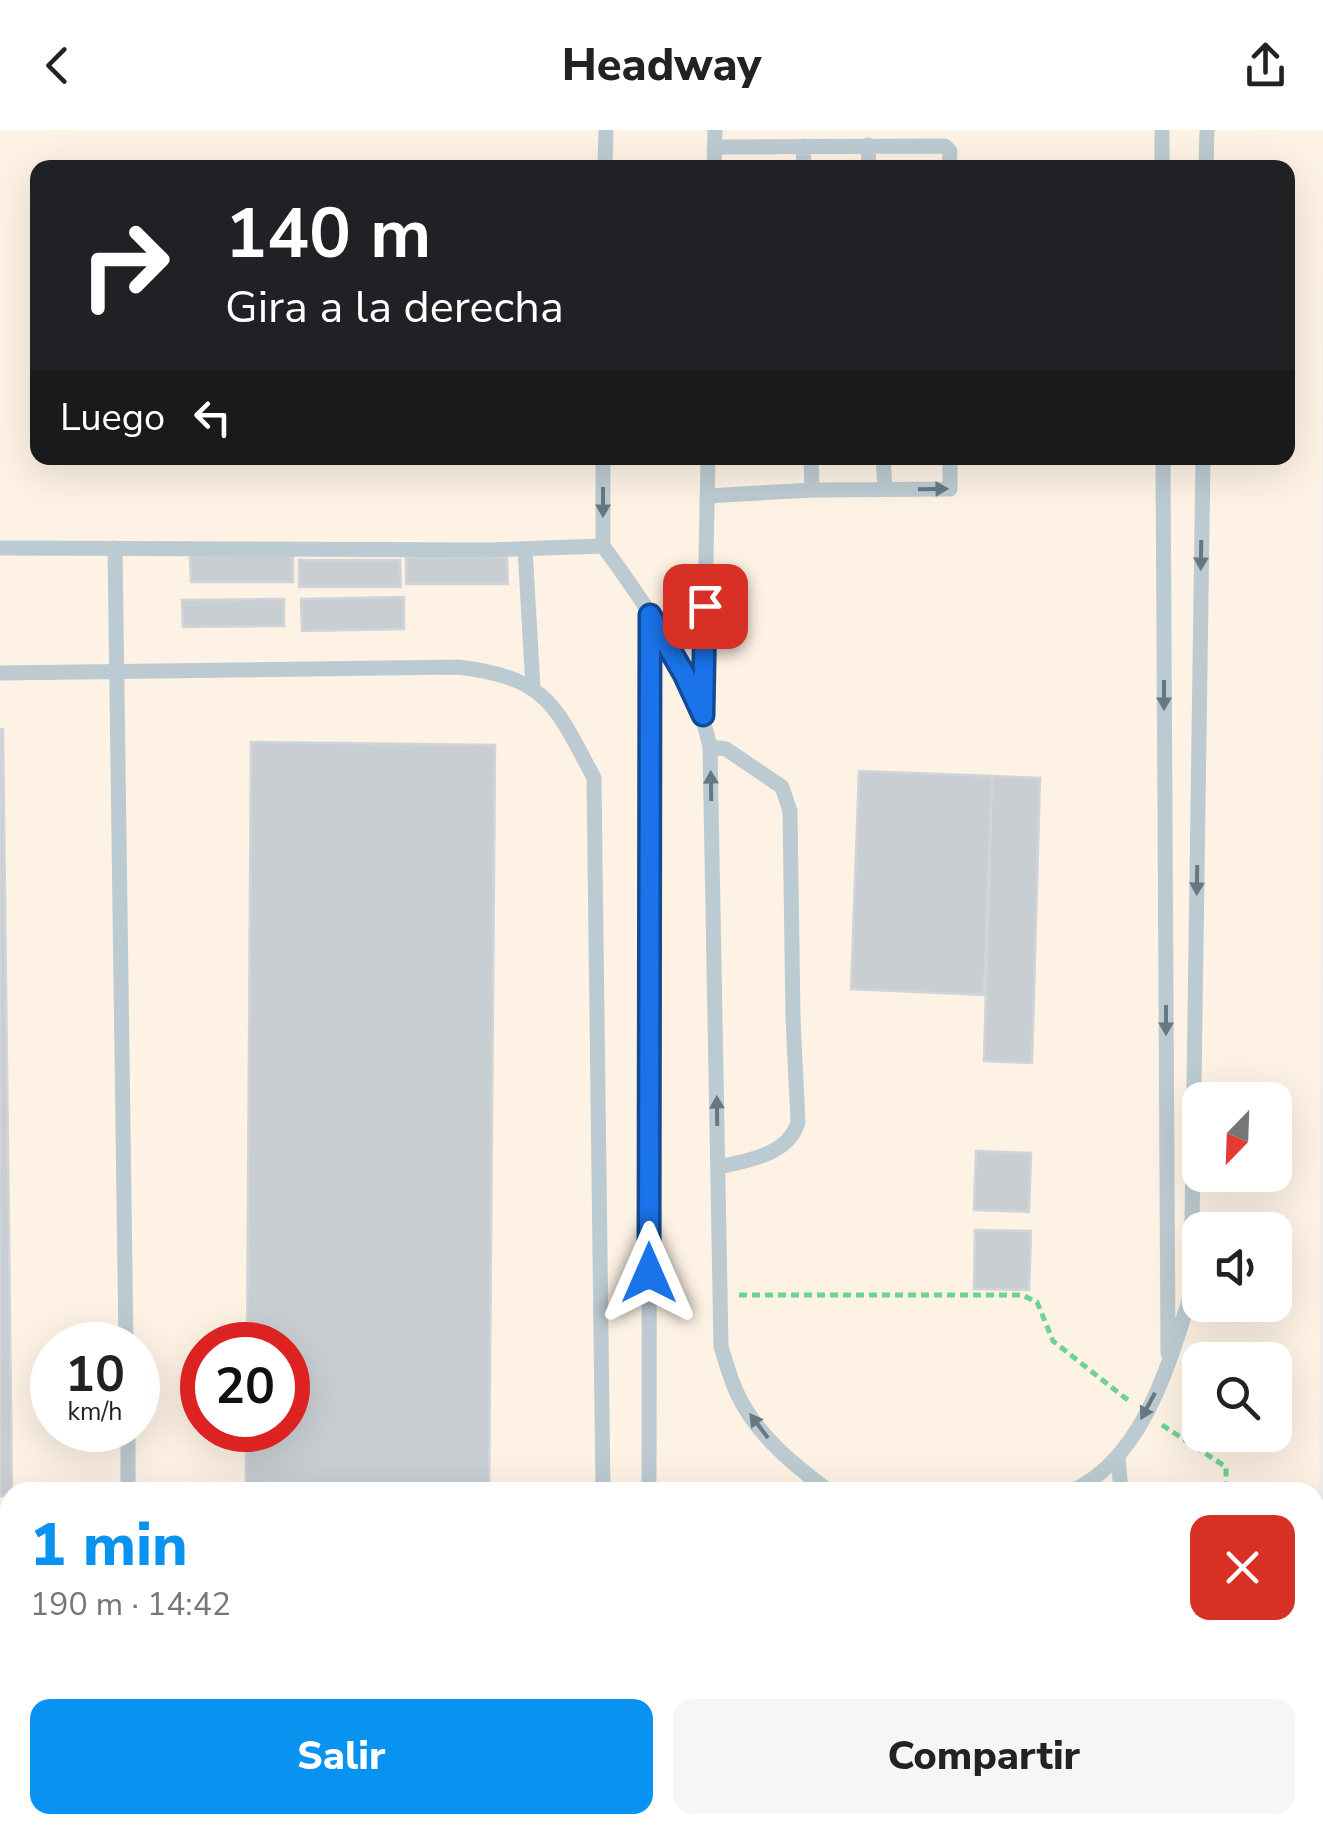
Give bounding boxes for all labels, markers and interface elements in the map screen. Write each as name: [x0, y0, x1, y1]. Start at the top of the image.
text: Headway: [562, 35, 761, 96]
icon: back: [30, 38, 85, 93]
icon: share: [1238, 38, 1293, 93]
text: 140 m: [225, 186, 431, 282]
icon: right: [60, 200, 190, 330]
text: Gira a la derecha: [225, 277, 564, 338]
icon: left: [185, 390, 240, 445]
text: Luego: [60, 392, 165, 443]
one-way arrow: [918, 481, 949, 497]
one-way arrow: [595, 486, 611, 518]
one-way arrow: [1193, 539, 1209, 571]
pin: [663, 564, 748, 649]
icon: arrive: [678, 579, 733, 634]
one-way arrow: [1156, 679, 1172, 711]
one-way arrow: [703, 770, 719, 802]
one-way arrow: [1189, 864, 1205, 896]
one-way arrow: [1158, 1004, 1174, 1036]
north arrow: [1182, 1082, 1292, 1192]
map controls: [1182, 1082, 1292, 1452]
one-way arrow: [709, 1095, 725, 1127]
button: sound: [1182, 1212, 1292, 1322]
position arrow: [597, 1221, 701, 1325]
speed limit sign: 20: [180, 1322, 310, 1452]
text: 10: [65, 1340, 125, 1409]
button: search: [1182, 1342, 1292, 1452]
one-way arrow: [1140, 1392, 1157, 1421]
text: km/h: [67, 1395, 123, 1429]
one-way arrow: [750, 1413, 770, 1439]
text: 1 min: [30, 1504, 188, 1586]
button: close: [1190, 1515, 1295, 1620]
text: 190 m · 14:42: [30, 1583, 231, 1626]
button: Salir: [30, 1699, 653, 1814]
button: Compartir: [673, 1699, 1295, 1814]

